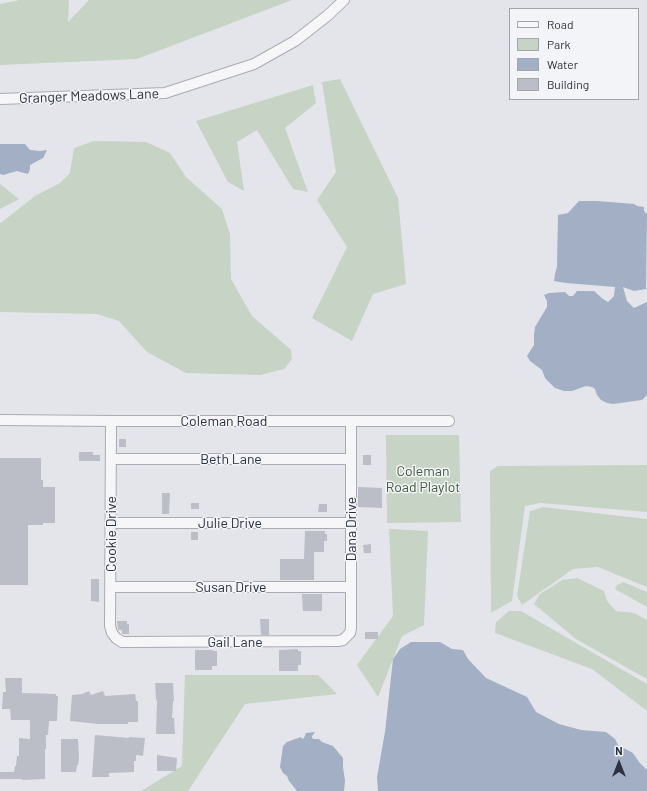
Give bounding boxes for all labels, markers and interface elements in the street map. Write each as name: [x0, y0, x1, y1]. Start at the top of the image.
legend: [509, 8, 639, 100]
text: Road: [547, 17, 574, 31]
text: Park: [547, 37, 571, 51]
text: Water: [547, 57, 578, 71]
text: Building: [547, 77, 589, 91]
street label: Granger Meadows Lane: [19, 85, 159, 107]
street label: Coleman Road: [181, 413, 267, 429]
street label: Beth Lane: [200, 451, 262, 467]
park label: Coleman Road Playlot: [386, 463, 460, 496]
street label: Cookie Drive: [103, 496, 119, 572]
street label: Dana Drive: [343, 497, 359, 561]
street label: Julie Drive: [198, 515, 262, 531]
street label: Susan Drive: [195, 579, 267, 595]
street label: Gail Lane: [207, 634, 263, 650]
north arrow: [599, 743, 639, 783]
text: N: [615, 744, 623, 757]

